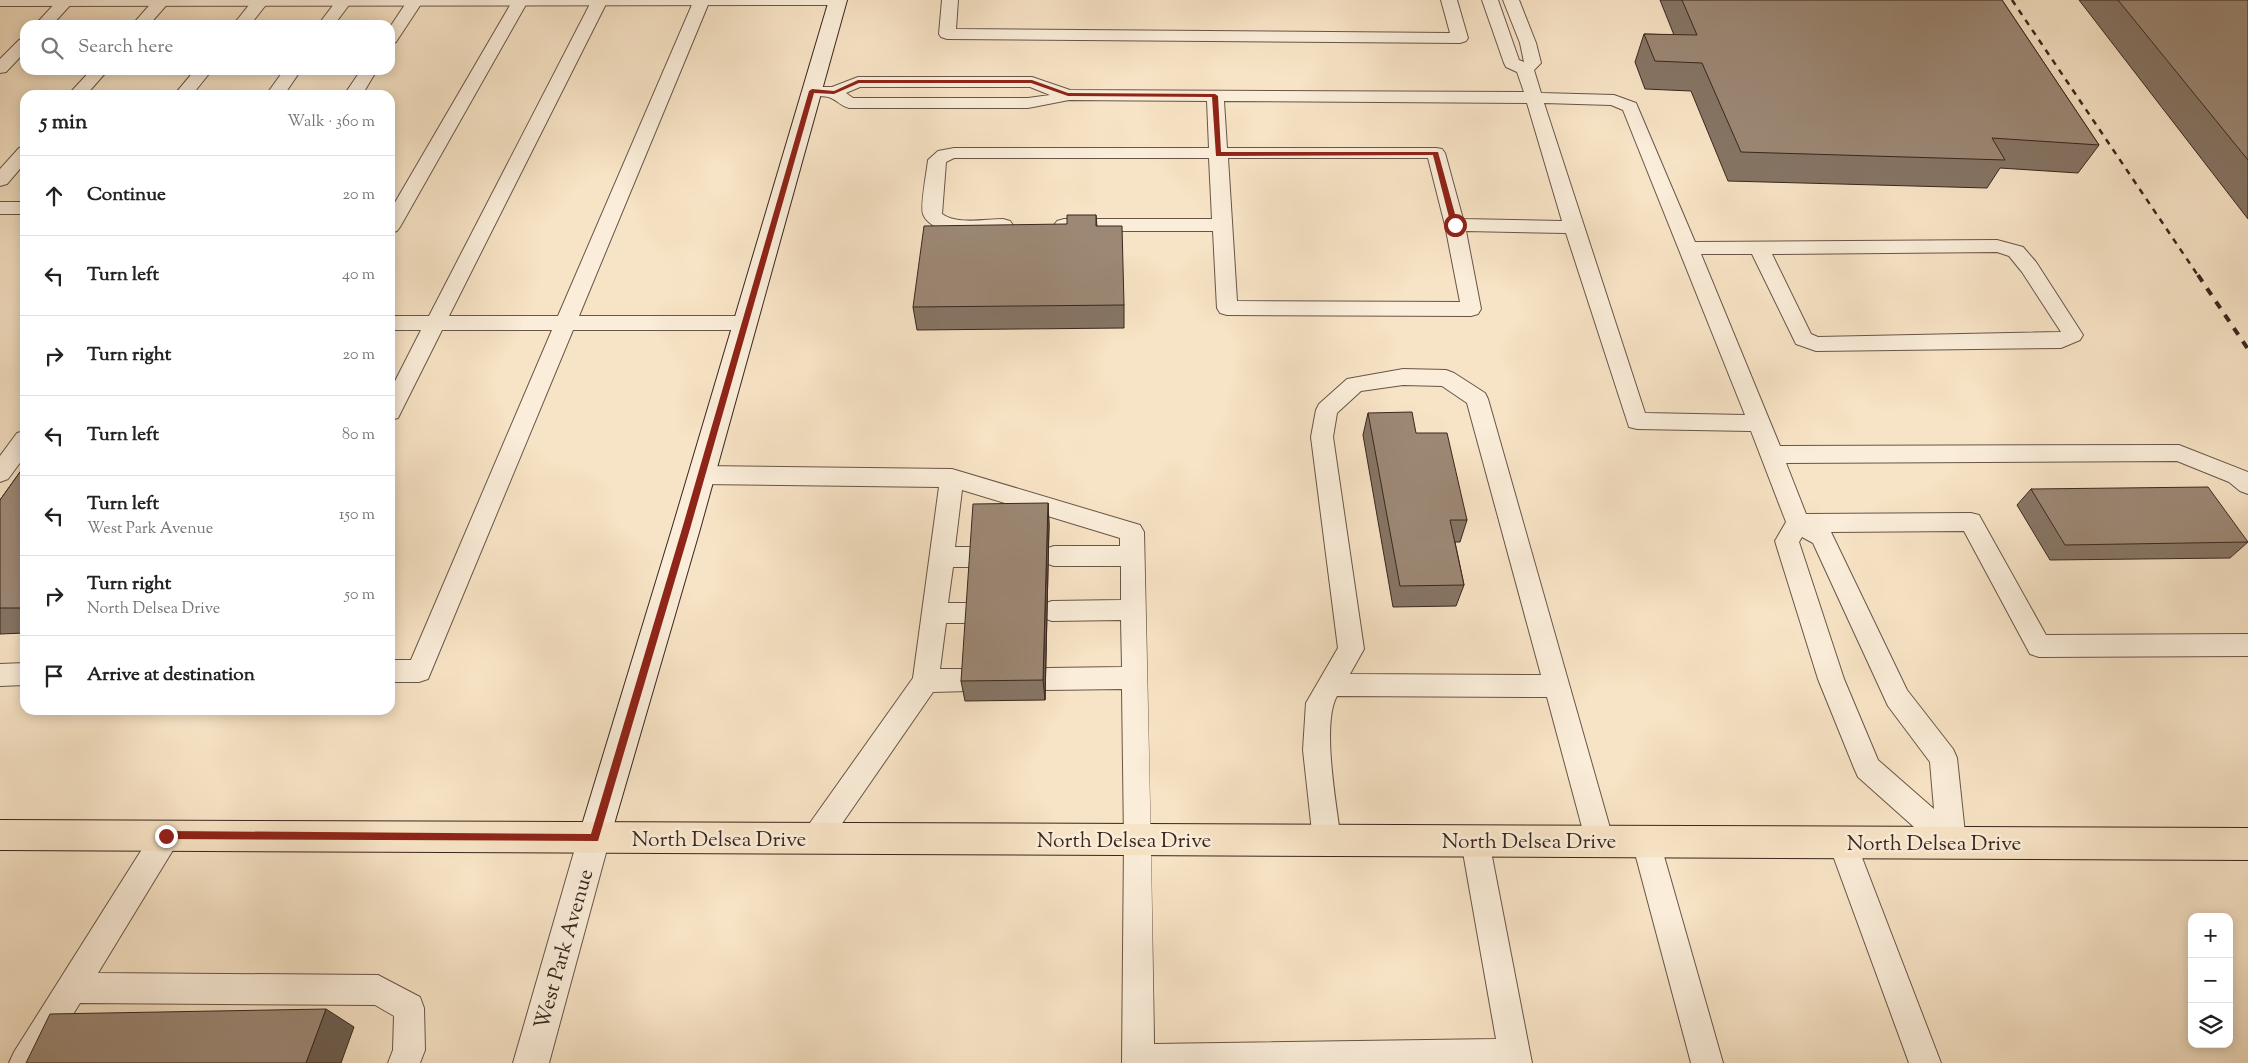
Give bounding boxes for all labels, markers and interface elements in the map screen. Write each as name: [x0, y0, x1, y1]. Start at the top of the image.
search box: [20, 20, 395, 75]
icon: search: [38, 34, 66, 62]
text: Search here: [78, 34, 173, 61]
text: 5 min: [40, 108, 87, 138]
text: Walk · 360 m: [287, 111, 375, 134]
icon: ahead: [40, 182, 68, 210]
text: Continue: [87, 182, 166, 209]
text: 20 m: [342, 184, 375, 207]
route start: [1444, 214, 1467, 237]
icon: left: [40, 262, 68, 290]
text: Turn left: [87, 262, 159, 289]
text: 40 m: [342, 264, 375, 287]
icon: right: [40, 342, 68, 370]
text: Turn right: [87, 342, 171, 369]
text: 20 m: [342, 344, 375, 367]
icon: left: [40, 422, 68, 450]
text: Turn left: [87, 422, 159, 449]
text: 80 m: [342, 424, 375, 447]
text: Turn left: [87, 491, 159, 518]
icon: left: [40, 502, 68, 530]
text: 150 m: [339, 504, 375, 527]
text: West Park Avenue: [87, 518, 213, 541]
text: Turn right: [87, 571, 171, 598]
icon: right: [40, 582, 68, 610]
text: 50 m: [344, 584, 375, 607]
text: North Delsea Drive: [87, 598, 220, 621]
icon: arrive: [40, 662, 68, 690]
text: Arrive at destination: [87, 662, 255, 689]
route end: [155, 825, 178, 848]
street label: North Delsea Drive: [632, 826, 806, 856]
street label: North Delsea Drive: [1037, 827, 1211, 857]
street label: North Delsea Drive: [1442, 828, 1616, 858]
street label: North Delsea Drive: [1847, 830, 2021, 860]
street label: West Park Avenue: [528, 866, 602, 1033]
map controls: [2188, 913, 2233, 1048]
button: +: [2188, 913, 2233, 958]
button: −: [2188, 958, 2233, 1003]
button: layers: [2188, 1003, 2233, 1048]

